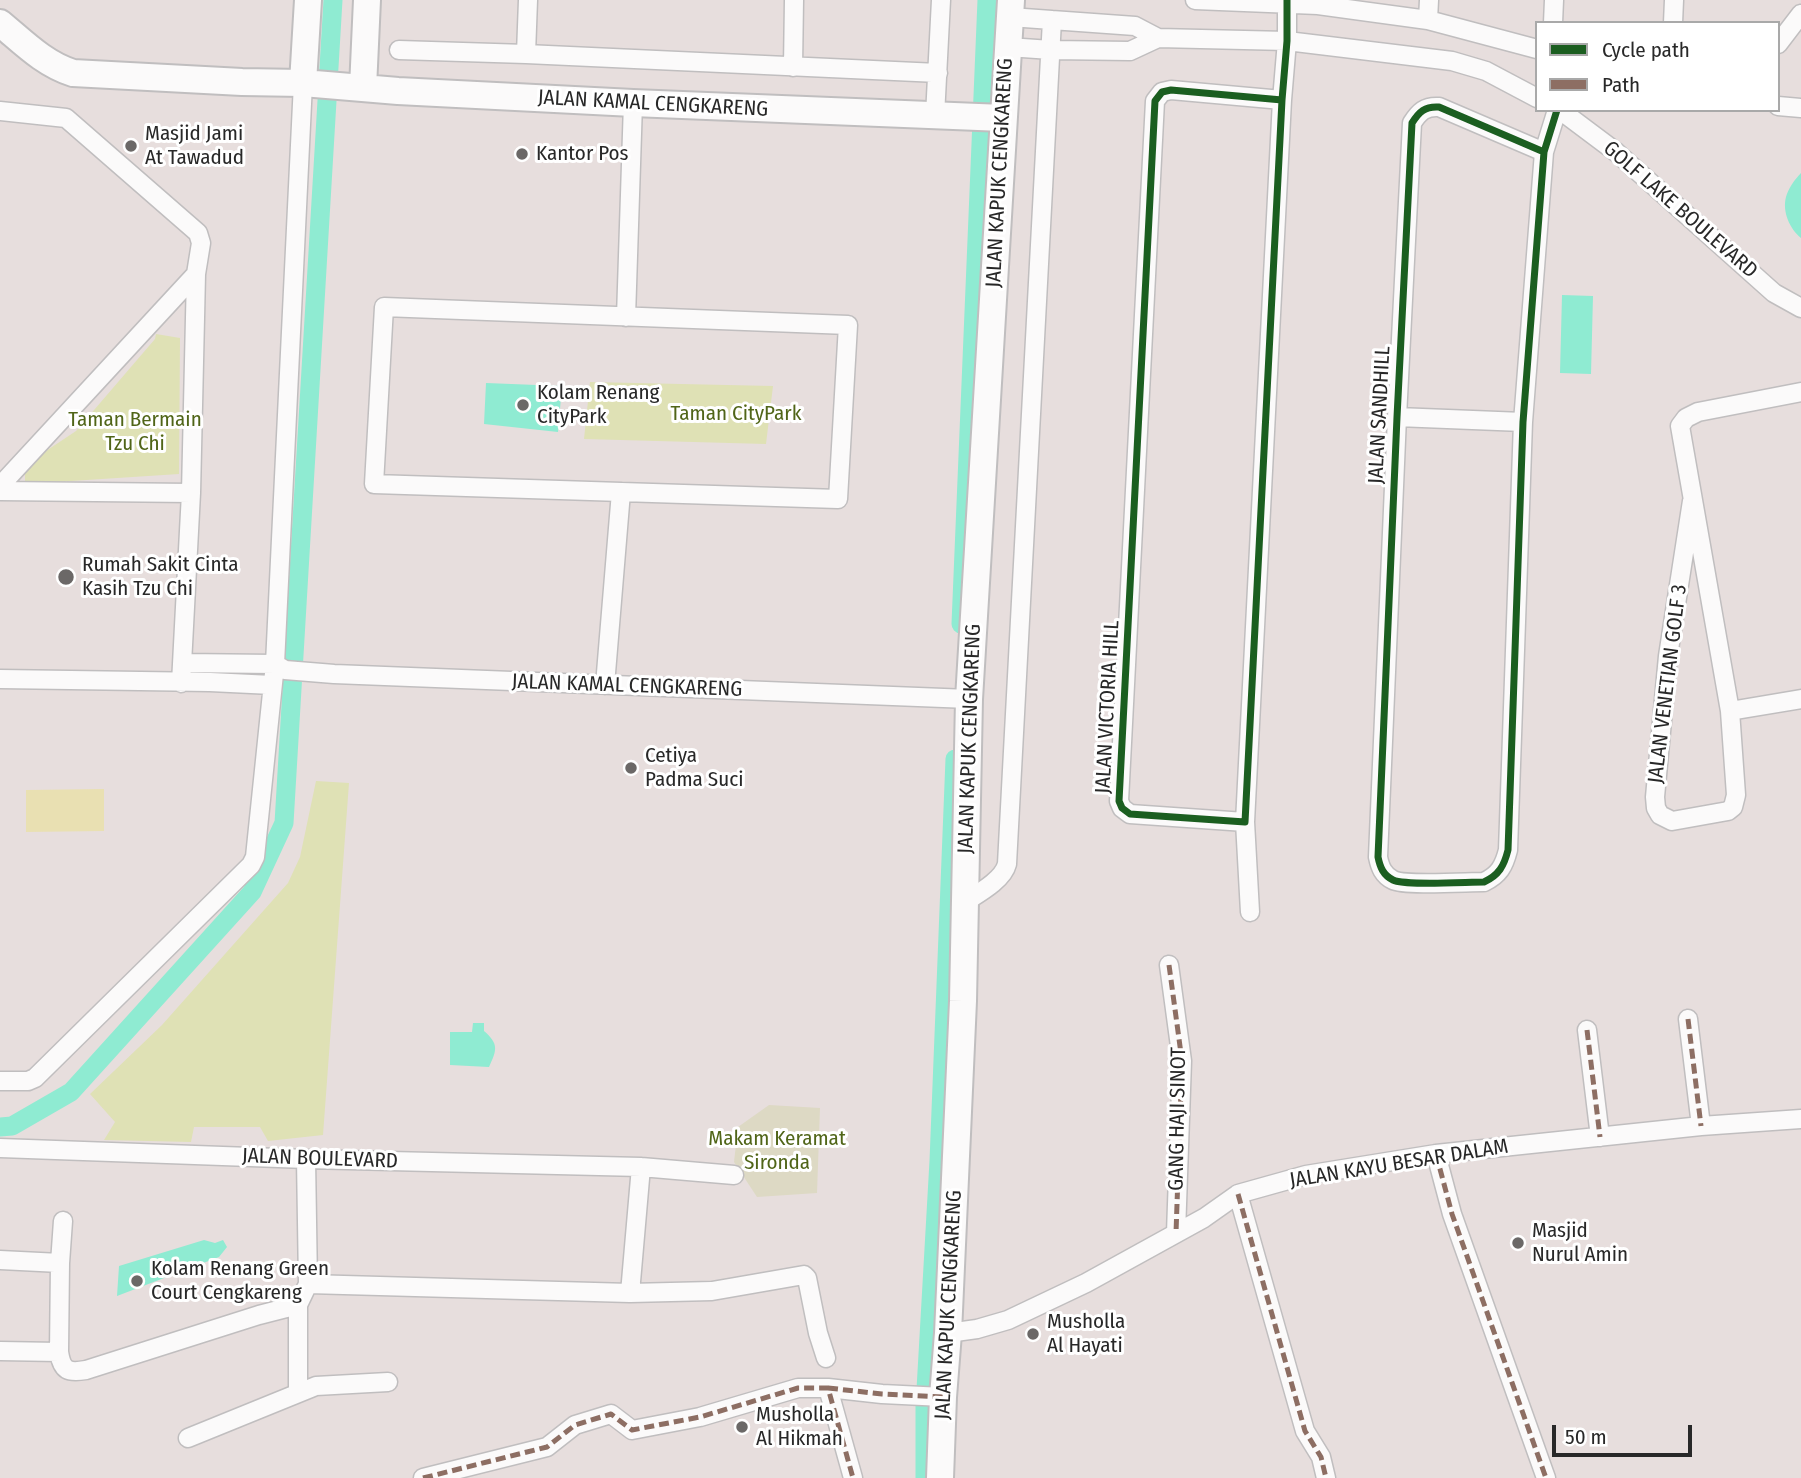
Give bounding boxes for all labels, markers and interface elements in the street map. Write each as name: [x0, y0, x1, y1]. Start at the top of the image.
legend: [1535, 21, 1780, 112]
text: Cycle path: [1602, 37, 1690, 63]
street label: JALAN KAPUK CENGKARENG: [981, 58, 1019, 288]
text: Path: [1602, 72, 1640, 98]
street label: JALAN KAMAL CENGKARENG: [537, 85, 769, 123]
place label: Masjid Jami At Tawadud: [145, 121, 244, 171]
street label: GOLF LAKE BOULEVARD: [1598, 136, 1762, 284]
marker: Masjid Jami At Tawadud: [123, 138, 139, 154]
place label: Kantor Pos: [536, 141, 629, 167]
marker: Kantor Pos: [514, 146, 530, 162]
street label: JALAN SANDHILL: [1364, 345, 1396, 485]
place label: Kolam Renang CityPark: [537, 380, 659, 430]
marker: Kolam Renang CityPark: [515, 397, 531, 413]
park label: Taman CityPark: [671, 401, 801, 427]
park label: Taman Bermain Tzu Chi: [68, 407, 202, 457]
place label: Rumah Sakit Cinta Kasih Tzu Chi: [82, 552, 238, 602]
marker: Rumah Sakit Cinta Kasih Tzu Chi: [56, 567, 76, 587]
street label: JALAN VENETIAN GOLF 3: [1643, 583, 1693, 785]
street label: JALAN VICTORIA HILL: [1091, 620, 1125, 794]
street label: JALAN KAPUK CENGKARENG: [953, 624, 987, 854]
street label: JALAN KAMAL CENGKARENG: [511, 669, 743, 703]
place label: Cetiya Padma Suci: [645, 743, 743, 793]
marker: Cetiya Padma Suci: [623, 760, 639, 776]
street label: GANG HAJI SINOT: [1164, 1047, 1192, 1191]
park label: Makam Keramat Sironda: [708, 1126, 846, 1176]
street label: JALAN KAYU BESAR DALAM: [1288, 1134, 1510, 1194]
street label: JALAN BOULEVARD: [242, 1144, 398, 1174]
street label: JALAN KAPUK CENGKARENG: [930, 1190, 968, 1420]
place label: Masjid Nurul Amin: [1532, 1218, 1628, 1268]
marker: Masjid Nurul Amin: [1510, 1235, 1526, 1251]
place label: Kolam Renang Green Court Cengkareng: [151, 1256, 329, 1306]
marker: Kolam Renang Green Court Cengkareng: [129, 1273, 145, 1289]
place label: Musholla Al Hayati: [1047, 1309, 1125, 1359]
marker: Musholla Al Hayati: [1025, 1326, 1041, 1342]
place label: Musholla Al Hikmah: [756, 1402, 843, 1452]
scale bar: [1556, 1412, 1696, 1456]
marker: Musholla Al Hikmah: [734, 1419, 750, 1435]
text: 50 m: [1565, 1424, 1607, 1450]

